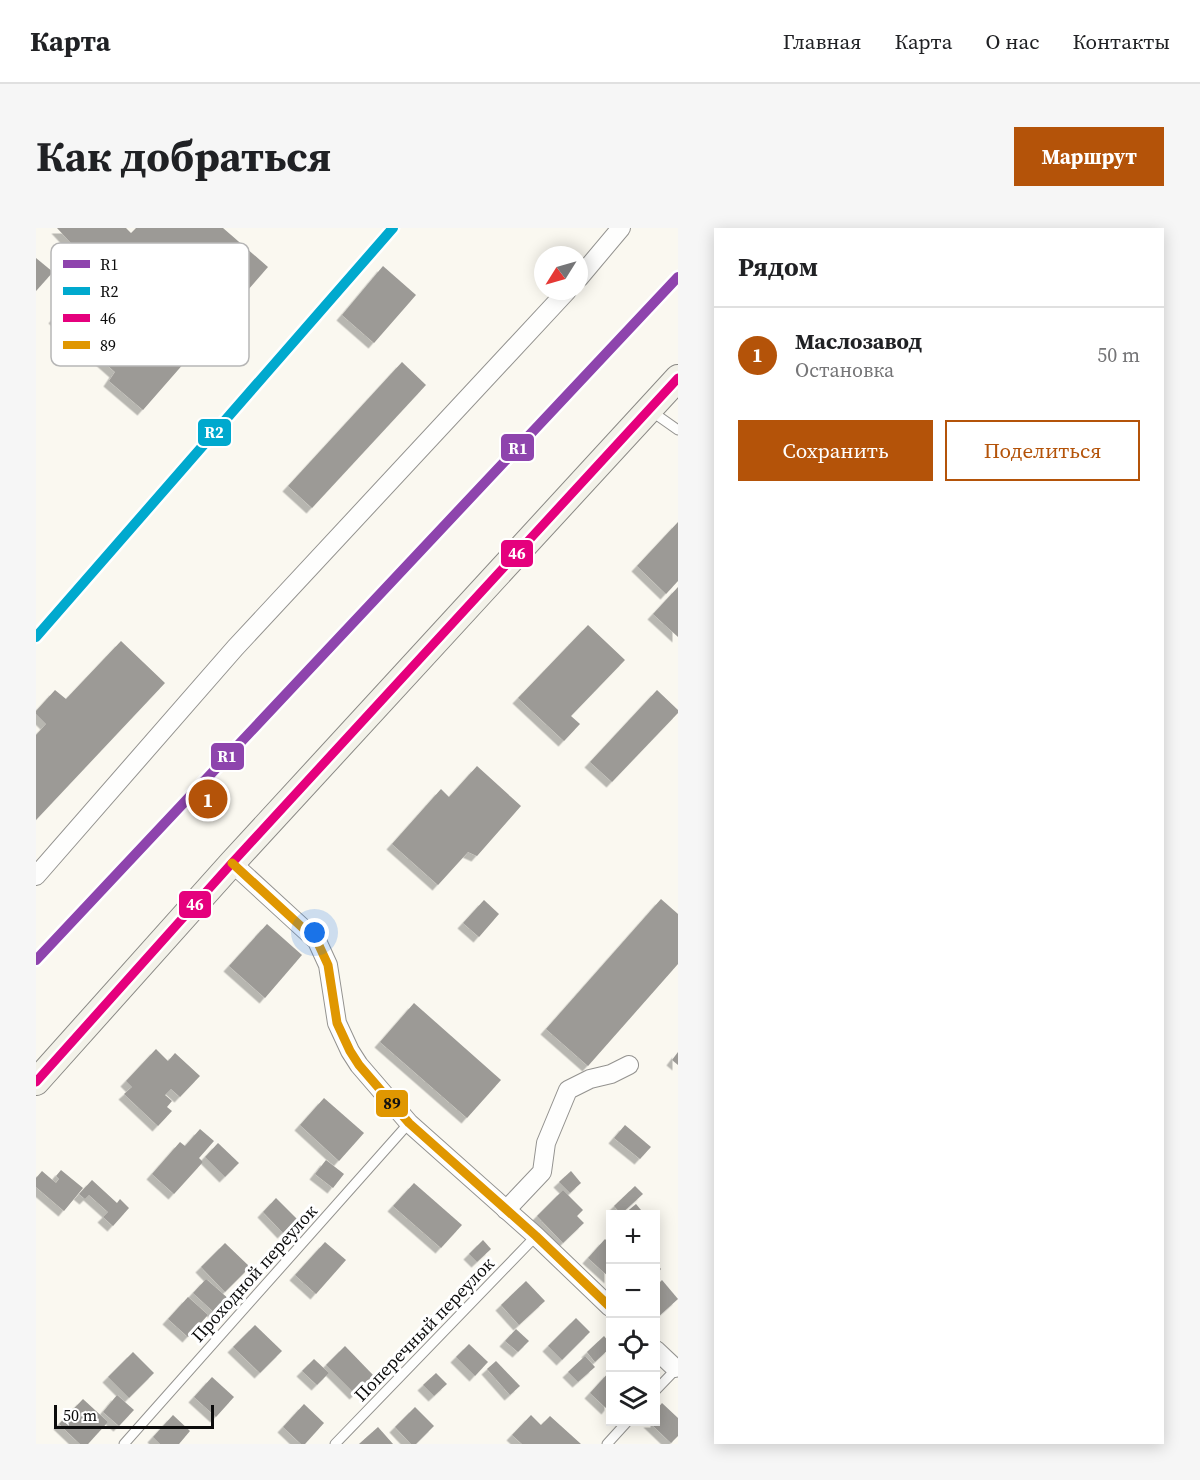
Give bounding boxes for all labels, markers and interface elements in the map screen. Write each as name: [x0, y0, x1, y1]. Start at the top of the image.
text: Карта: [30, 22, 111, 60]
text: Главная: [783, 27, 861, 56]
text: Карта: [894, 27, 952, 56]
text: О нас: [985, 27, 1039, 56]
text: Контакты: [1072, 27, 1170, 56]
text: Как добраться: [36, 127, 331, 185]
button: Маршрут: [1014, 127, 1164, 186]
legend: [51, 243, 249, 366]
north arrow: [534, 246, 588, 300]
text: Рядом: [738, 249, 818, 285]
text: R1: [100, 253, 118, 275]
text: R2: [100, 280, 118, 302]
text: 46: [100, 307, 116, 329]
text: Маслозавод: [795, 326, 922, 356]
text: 89: [100, 334, 116, 356]
text: 1: [752, 341, 763, 369]
text: 50 m: [1097, 341, 1140, 369]
text: Остановка: [795, 356, 894, 384]
line badge: R2: [197, 418, 232, 447]
button: Сохранить: [738, 420, 933, 481]
button: Поделиться: [945, 420, 1140, 481]
text: R2: [204, 421, 224, 443]
line badge: R1: [500, 433, 535, 462]
text: R1: [508, 437, 528, 459]
line badge: 46: [500, 539, 534, 568]
text: 46: [508, 542, 526, 564]
line badge: R1: [210, 742, 245, 771]
text: R1: [217, 745, 237, 767]
pin: 1: [188, 776, 228, 822]
line badge: 46: [178, 890, 212, 919]
text: 46: [186, 893, 204, 915]
your location: [300, 918, 329, 947]
line badge: 89: [375, 1089, 409, 1118]
text: 89: [383, 1092, 401, 1114]
street label: Проходной переулок: [185, 1199, 323, 1347]
map controls: [606, 1210, 660, 1426]
button: +: [606, 1210, 660, 1264]
street label: Поперечный переулок: [348, 1251, 500, 1407]
button: −: [606, 1264, 660, 1318]
button: locate: [606, 1318, 660, 1372]
button: layers: [606, 1372, 660, 1426]
scale bar: [54, 1402, 214, 1430]
text: 50 m: [63, 1404, 97, 1426]

